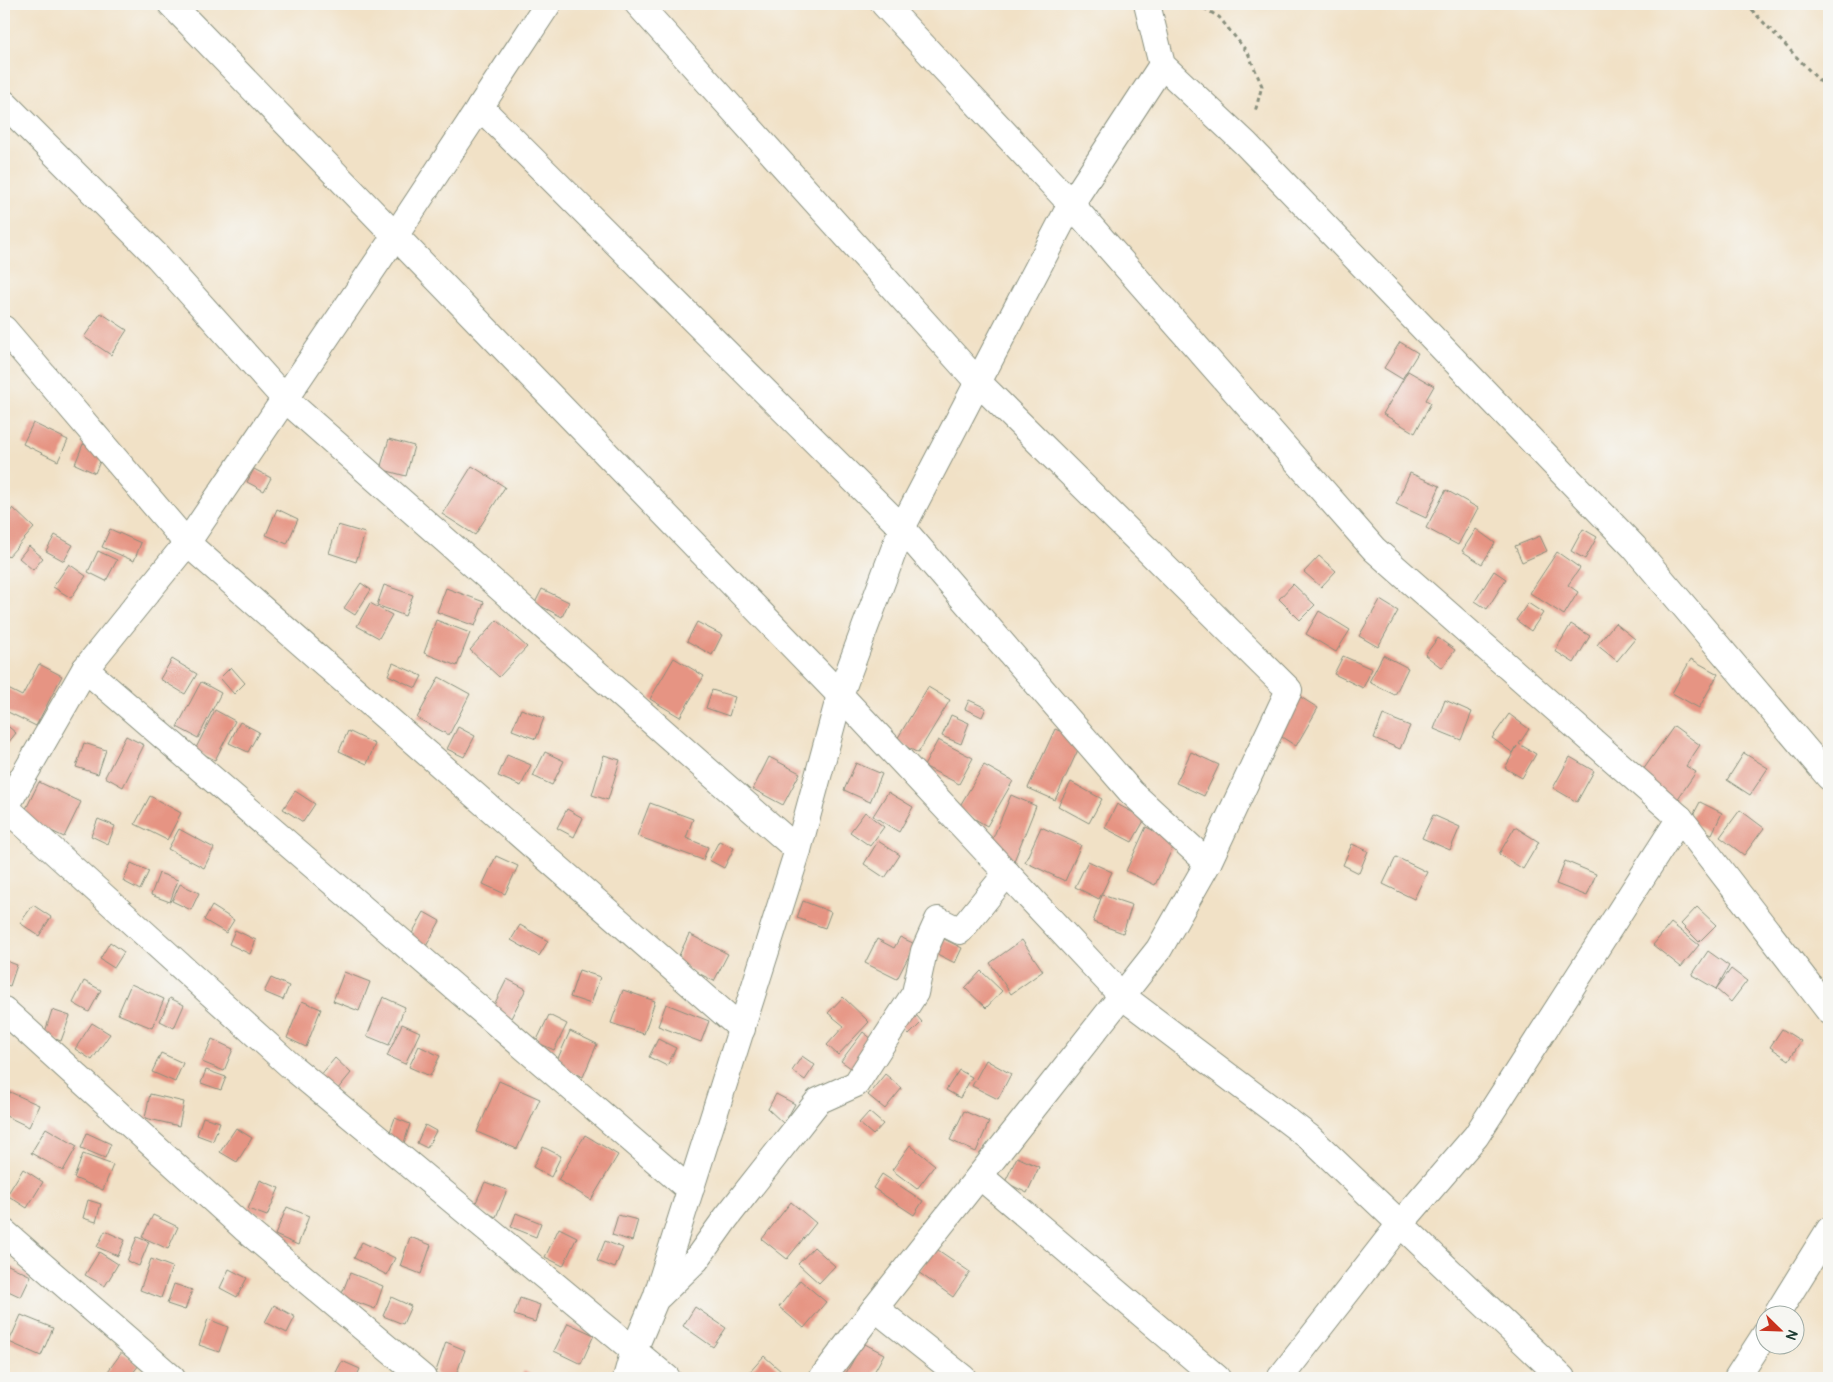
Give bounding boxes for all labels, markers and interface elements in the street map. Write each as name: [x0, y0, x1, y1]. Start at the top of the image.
north arrow: [1756, 1304, 1806, 1354]
text: N: [1782, 1327, 1801, 1343]

